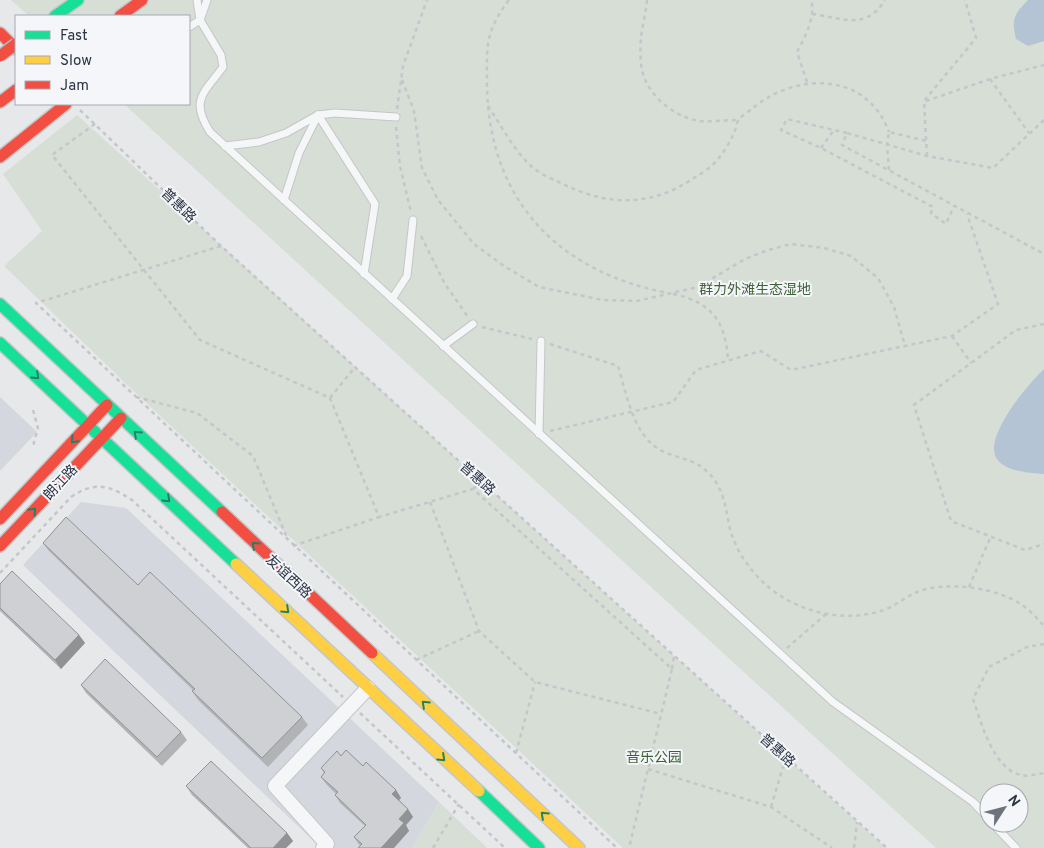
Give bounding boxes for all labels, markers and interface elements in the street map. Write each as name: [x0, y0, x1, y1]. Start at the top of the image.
legend: [15, 15, 190, 105]
text: Fast: [60, 27, 88, 46]
text: Slow: [60, 52, 92, 71]
text: Jam: [60, 77, 89, 96]
street label: 普惠路: [157, 185, 199, 227]
park label: 群力外滩生态湿地: [699, 281, 811, 299]
one-way arrow: [30, 370, 39, 379]
one-way arrow: [133, 431, 142, 440]
one-way arrow: [71, 435, 80, 444]
street label: 普惠路: [456, 459, 498, 499]
street label: 朗江路: [41, 462, 82, 504]
one-way arrow: [161, 493, 170, 502]
one-way arrow: [27, 507, 36, 516]
one-way arrow: [252, 542, 261, 551]
street label: 友谊西路: [262, 552, 314, 602]
one-way arrow: [280, 605, 289, 614]
one-way arrow: [422, 701, 431, 710]
street label: 普惠路: [756, 731, 798, 771]
park label: 音乐公园: [626, 749, 682, 767]
one-way arrow: [437, 752, 446, 761]
north arrow: [979, 783, 1029, 833]
text: N: [1003, 792, 1023, 810]
one-way arrow: [540, 812, 549, 821]

